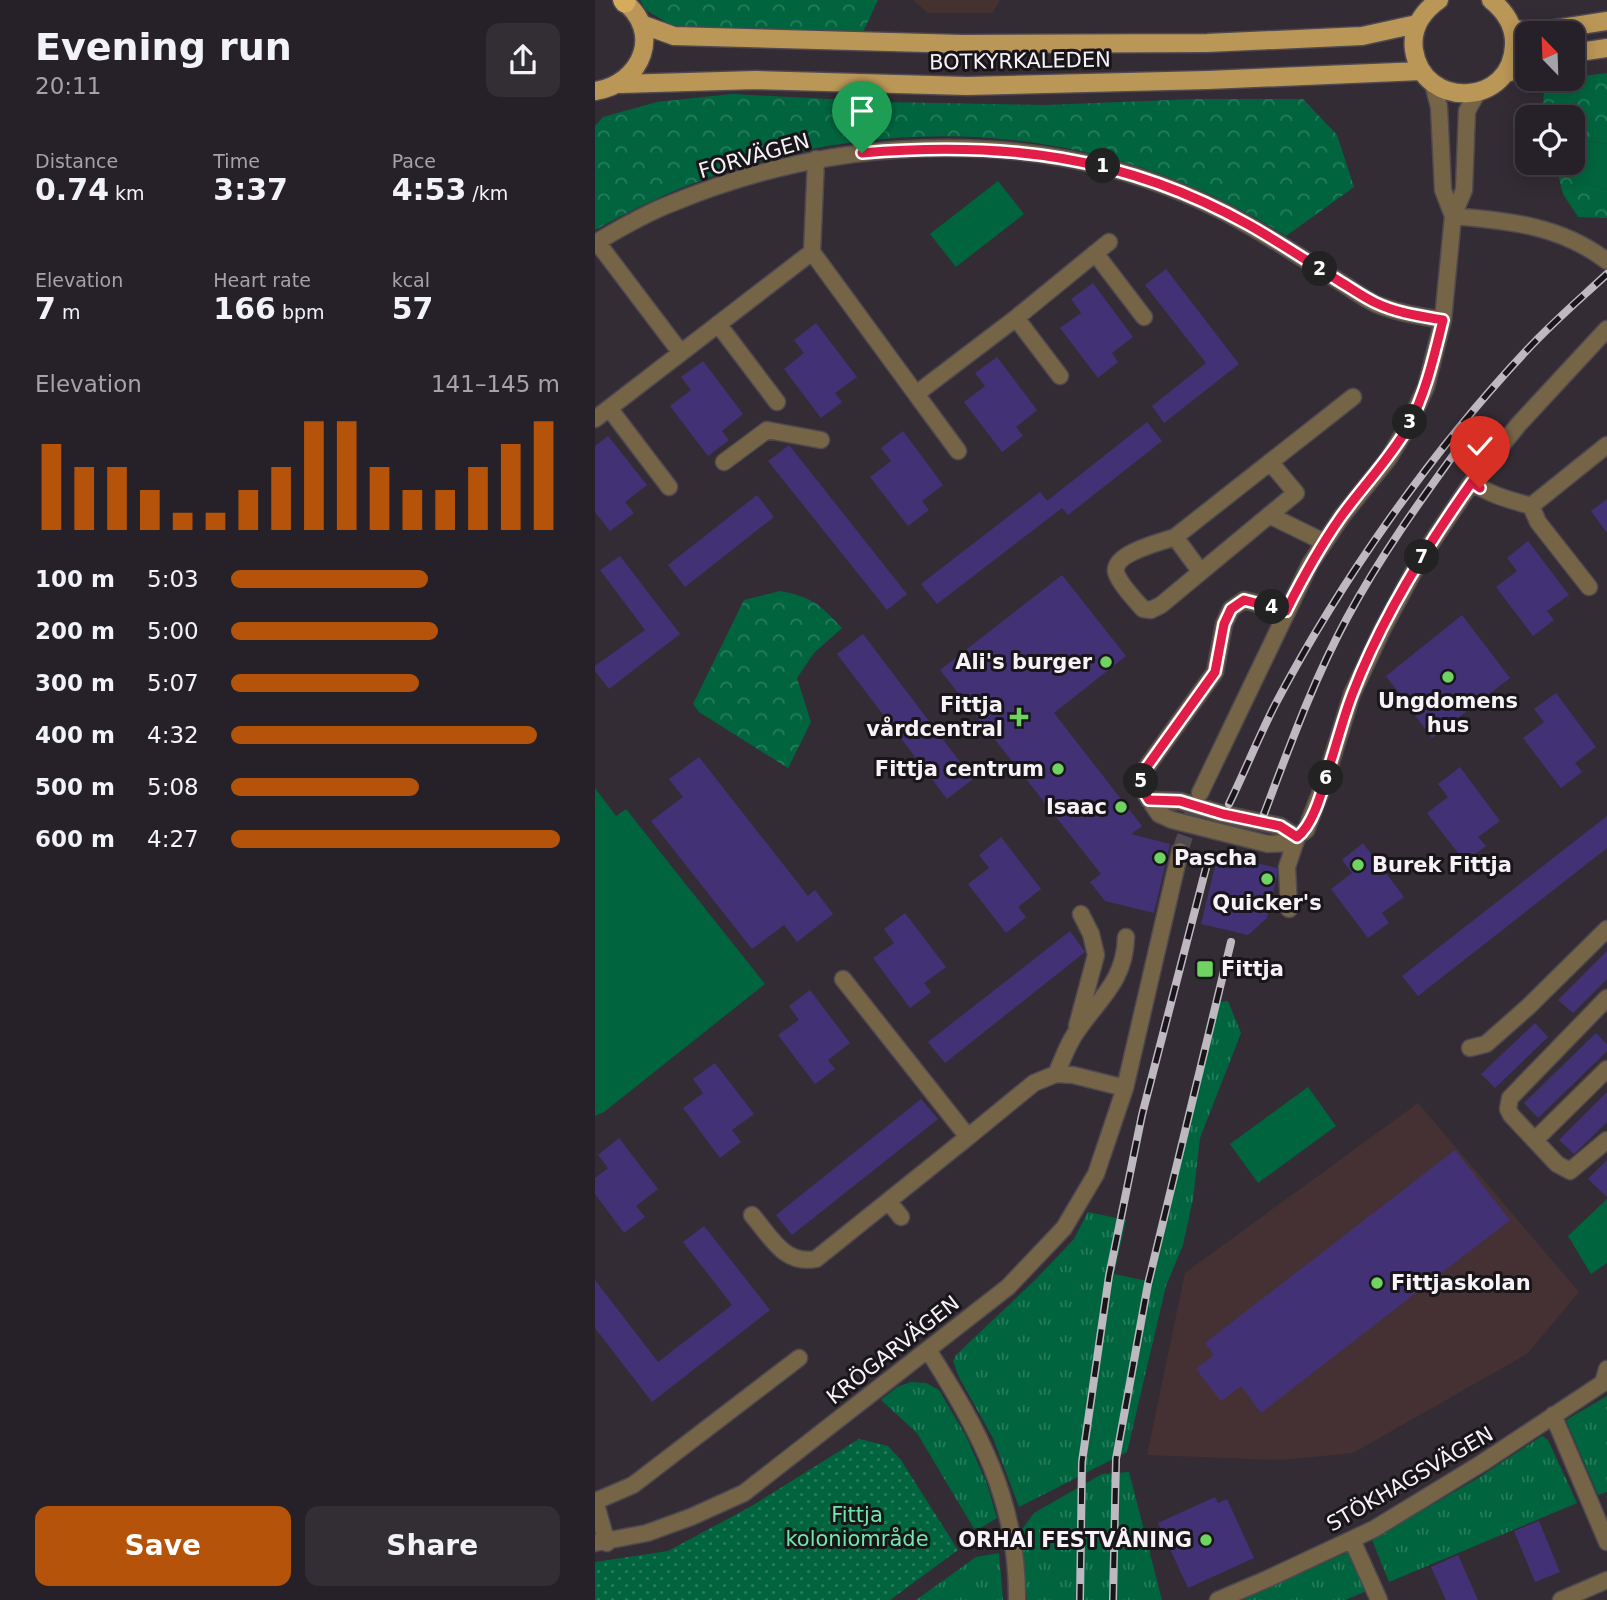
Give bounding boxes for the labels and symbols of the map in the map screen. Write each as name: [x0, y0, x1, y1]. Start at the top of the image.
north arrow: [1515, 21, 1585, 91]
street label: BOTKYRKALEDEN: [929, 47, 1111, 75]
pin: [832, 81, 892, 153]
street label: FORVÄGEN: [695, 128, 812, 183]
pin: 1: [1085, 148, 1121, 184]
pin: 2: [1303, 252, 1337, 286]
pin: 3: [1393, 404, 1427, 440]
pin: [1450, 416, 1510, 488]
pin: 7: [1405, 540, 1439, 574]
pin: 4: [1255, 590, 1289, 624]
place label: Ali's burger: [955, 650, 1093, 674]
marker: Ali's burger: [1098, 654, 1114, 670]
marker: Ungdomens hus: [1440, 669, 1456, 685]
place label: Ungdomens hus: [1378, 689, 1518, 737]
place label: Fittja vårdcentral: [866, 693, 1003, 741]
marker: Fittja vårdcentral: [1009, 707, 1029, 727]
place label: Fittja centrum: [875, 757, 1044, 781]
pin: 6: [1309, 760, 1343, 796]
marker: Fittja centrum: [1050, 761, 1066, 777]
pin: 5: [1123, 764, 1159, 798]
place label: Isaac: [1046, 795, 1107, 819]
marker: Isaac: [1113, 799, 1129, 815]
place label: Pascha: [1174, 846, 1257, 870]
marker: Pascha: [1152, 850, 1168, 866]
place label: Burek Fittja: [1372, 853, 1512, 877]
marker: Burek Fittja: [1350, 857, 1366, 873]
marker: Quicker's: [1259, 871, 1275, 887]
place label: Quicker's: [1212, 891, 1322, 915]
place label: Fittja: [1221, 957, 1284, 981]
marker: Fittja: [1195, 959, 1215, 979]
place label: Fittjaskolan: [1391, 1271, 1531, 1295]
marker: Fittjaskolan: [1369, 1275, 1385, 1291]
street label: KRÖGARVÄGEN: [821, 1290, 964, 1409]
street label: STÖKHAGSVÄGEN: [1322, 1421, 1497, 1536]
park label: Fittja koloniområde: [785, 1503, 929, 1551]
place label: ORHAI FESTVÅNING: [958, 1527, 1192, 1552]
marker: ORHAI FESTVÅNING: [1198, 1532, 1214, 1548]

